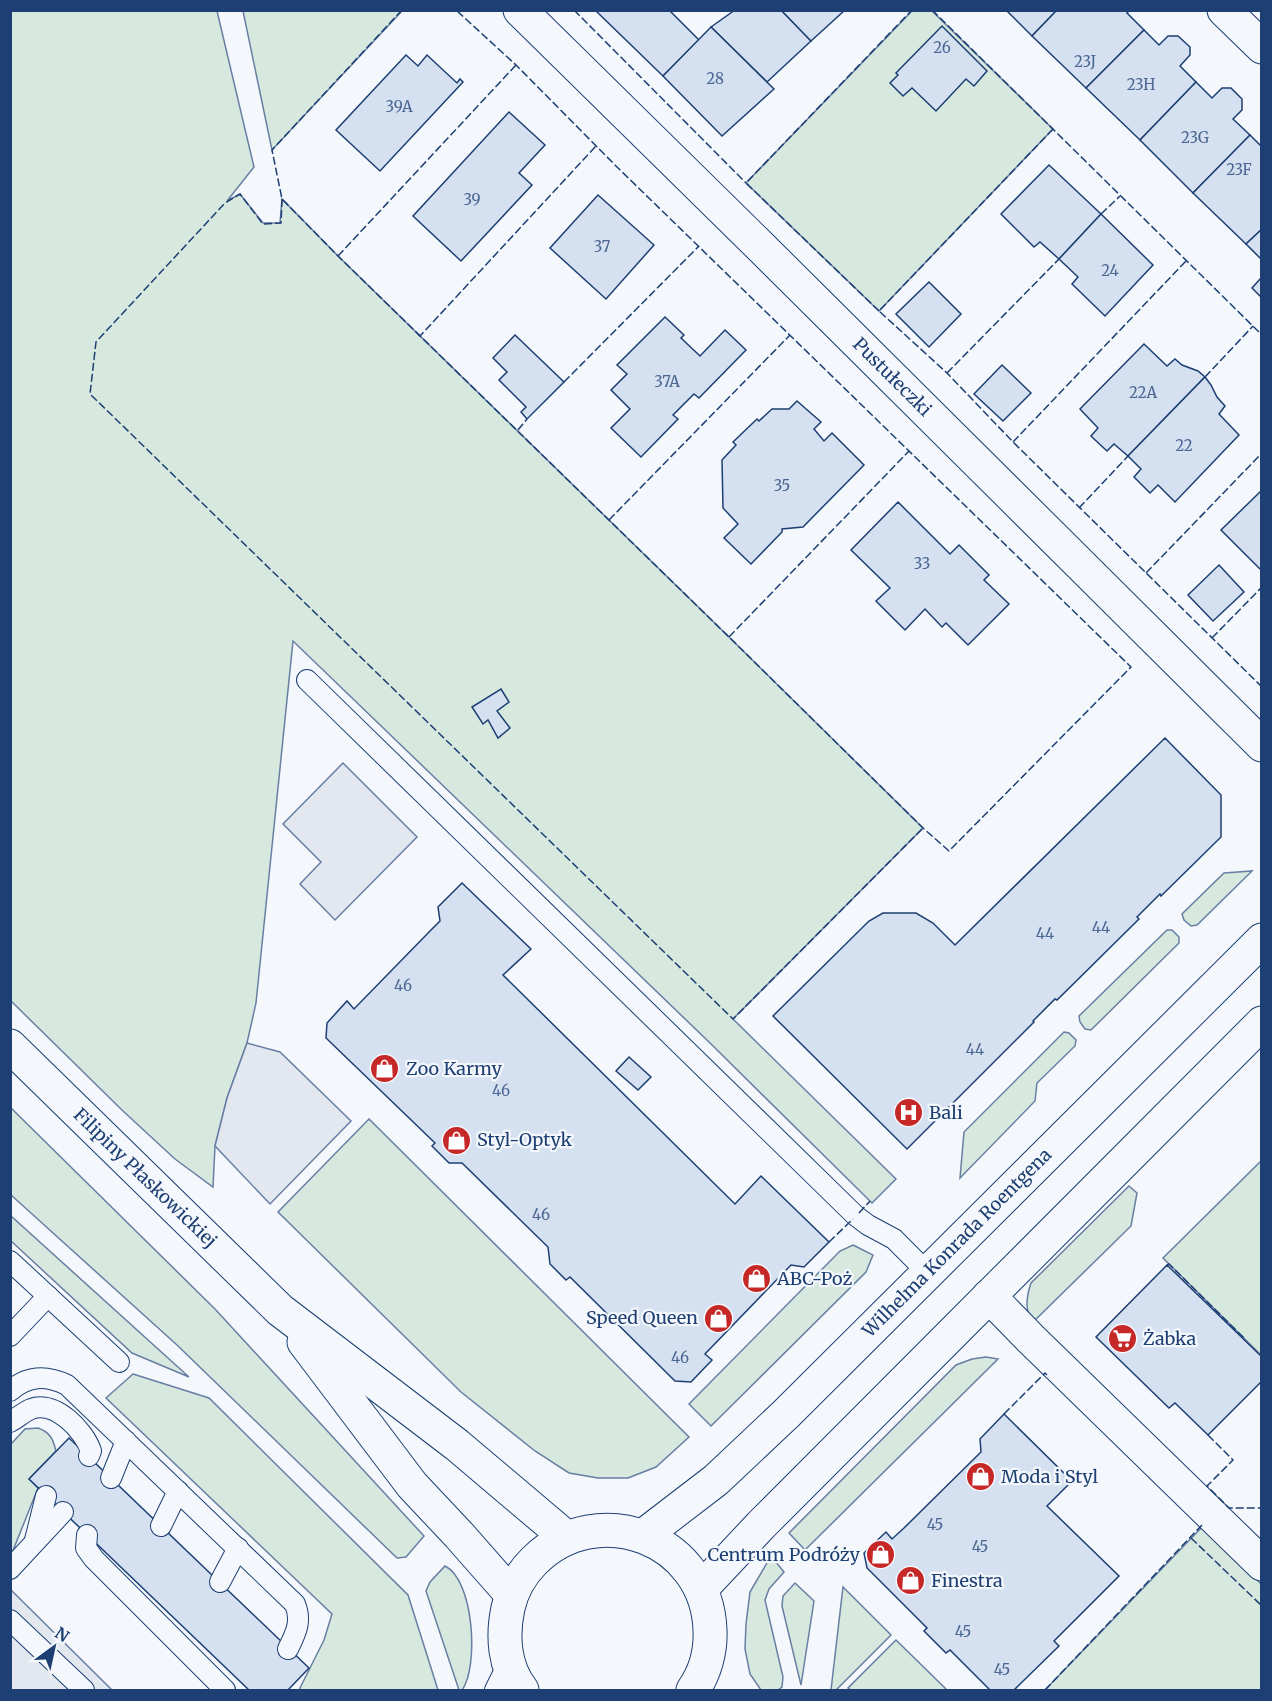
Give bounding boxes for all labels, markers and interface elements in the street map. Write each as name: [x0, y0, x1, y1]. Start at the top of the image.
house number: 26: [933, 38, 951, 57]
house number: 23J: [1074, 52, 1096, 71]
house number: 28: [706, 69, 724, 88]
house number: 23H: [1127, 75, 1155, 94]
house number: 39A: [386, 97, 413, 116]
house number: 23G: [1181, 128, 1209, 147]
house number: 23F: [1226, 160, 1252, 179]
house number: 39: [463, 190, 481, 209]
house number: 37: [594, 237, 611, 256]
house number: 24: [1101, 261, 1119, 280]
street label: Pustułeczki: [848, 332, 937, 421]
house number: 37A: [654, 372, 680, 391]
house number: 22A: [1129, 383, 1158, 402]
house number: 22: [1175, 436, 1193, 455]
house number: 35: [774, 476, 790, 495]
house number: 33: [914, 554, 930, 573]
house number: 44: [1092, 918, 1110, 937]
house number: 44: [1036, 924, 1054, 943]
house number: 46: [394, 976, 412, 995]
house number: 44: [966, 1040, 984, 1059]
shop icon: Zoo Karmy: [369, 1053, 401, 1085]
place label: Zoo Karmy: [406, 1057, 502, 1080]
house number: 46: [492, 1081, 510, 1100]
hospital icon: Bali: [892, 1097, 924, 1129]
place label: Bali: [929, 1101, 963, 1124]
street label: Filipiny Płaskowickiej: [69, 1103, 222, 1252]
shop icon: Styl-Optyk: [440, 1124, 472, 1156]
place label: Styl-Optyk: [477, 1128, 573, 1151]
street label: Wilhelma Konrada Roentgena: [857, 1143, 1056, 1343]
house number: 46: [532, 1205, 550, 1224]
shop icon: ABC-Poż: [740, 1263, 772, 1295]
place label: ABC-Poż: [776, 1267, 852, 1290]
shop icon: Speed Queen: [703, 1302, 735, 1334]
place label: Speed Queen: [586, 1306, 698, 1329]
supermarket icon: Żabka: [1106, 1323, 1138, 1355]
place label: Żabka: [1143, 1327, 1196, 1350]
house number: 46: [671, 1348, 689, 1367]
shop icon: Moda i Styl: [964, 1461, 996, 1493]
place label: Moda i Styl: [1001, 1465, 1098, 1488]
house number: 45: [927, 1515, 943, 1534]
house number: 45: [972, 1537, 988, 1556]
shop icon: Centrum Podróży: [865, 1539, 897, 1571]
place label: Centrum Podróży: [708, 1543, 861, 1566]
shop icon: Finestra: [894, 1565, 926, 1597]
place label: Finestra: [931, 1569, 1003, 1592]
north arrow: [24, 1617, 84, 1677]
house number: 45: [955, 1622, 971, 1641]
text: N: [51, 1623, 73, 1646]
house number: 45: [994, 1660, 1010, 1679]

